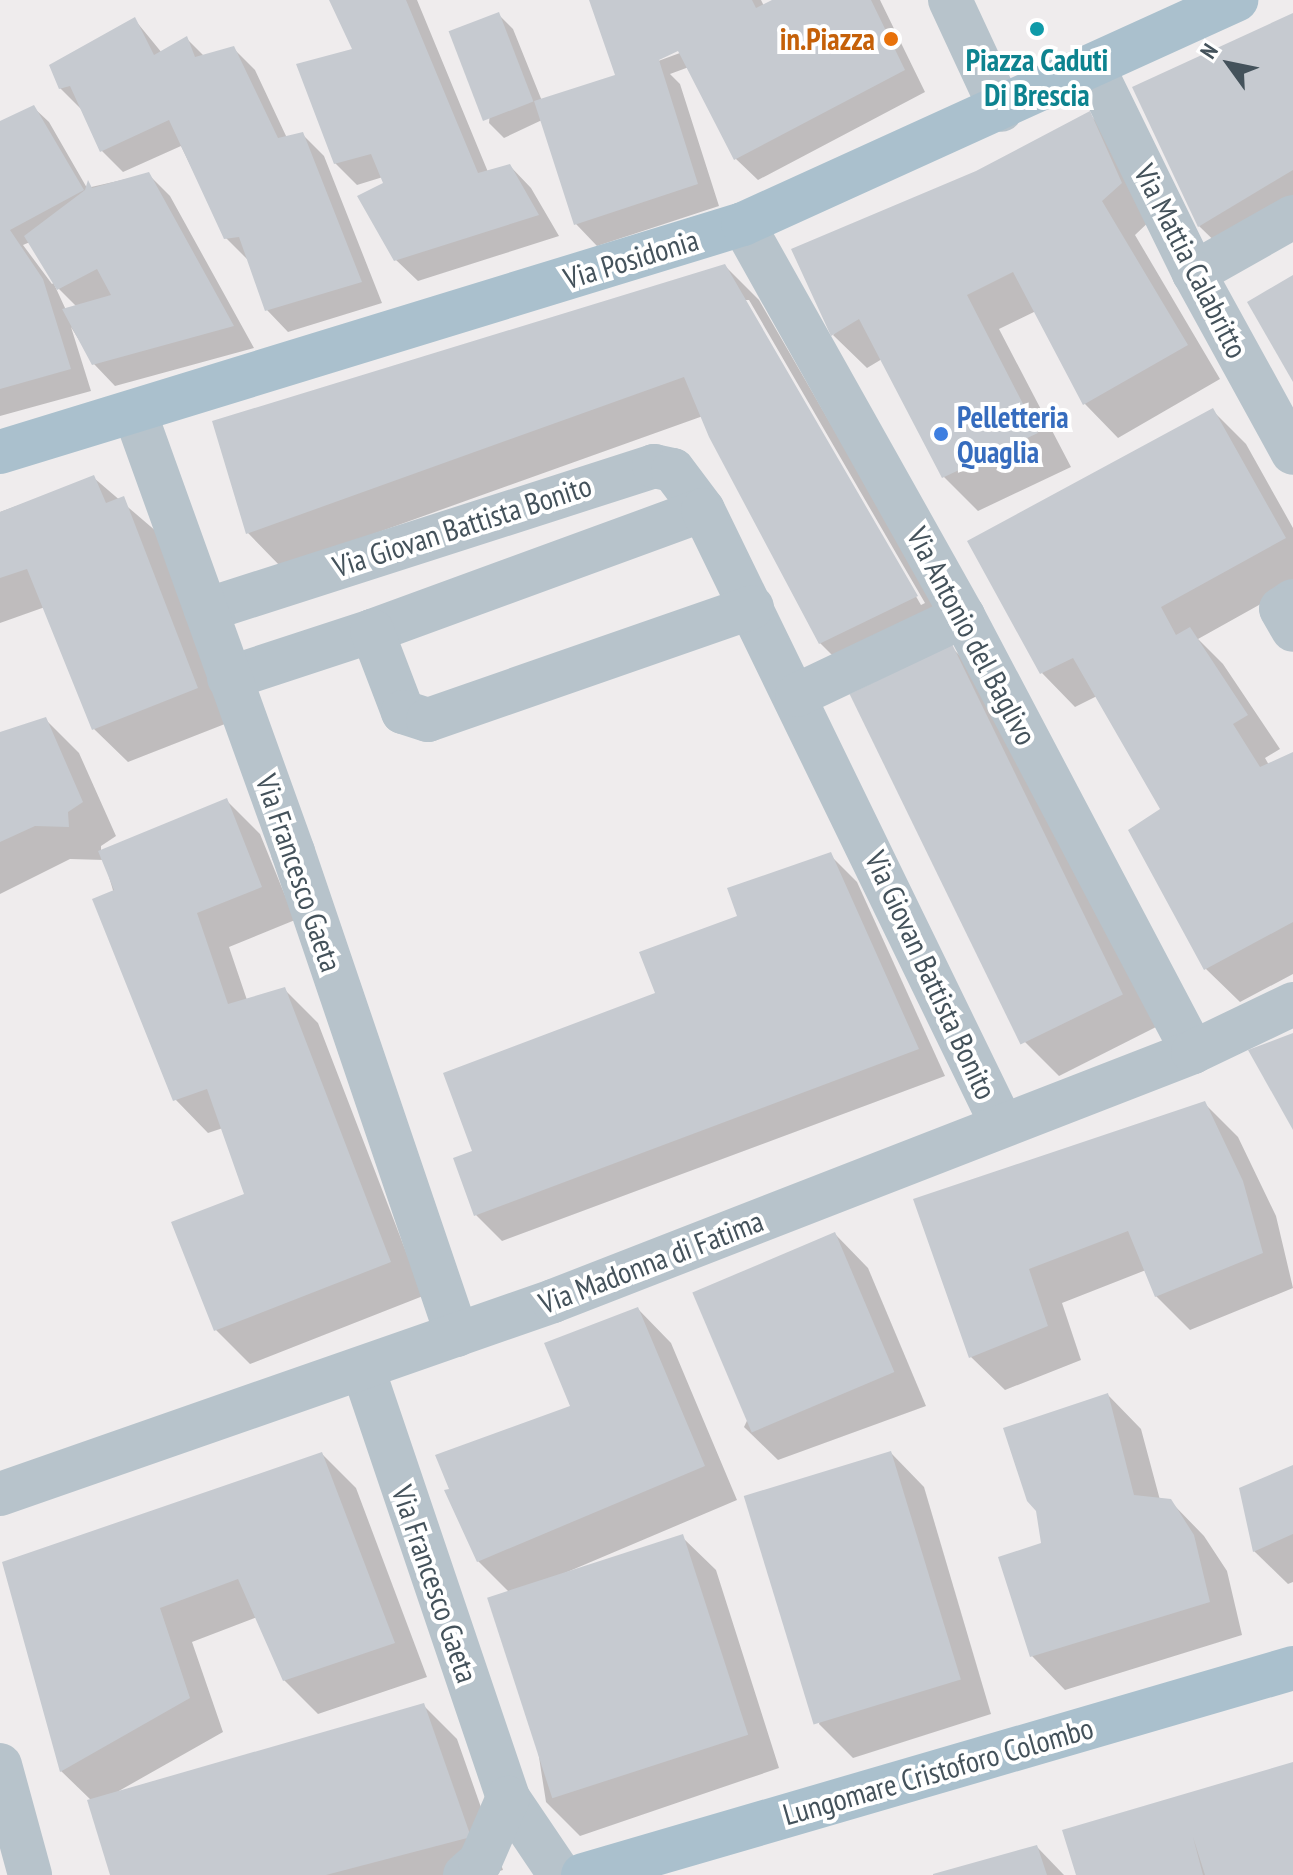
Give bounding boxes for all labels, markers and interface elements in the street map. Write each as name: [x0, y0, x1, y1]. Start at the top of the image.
marker: Piazza Caduti Di Brescia: [1028, 20, 1046, 38]
place label: in.Piazza: [780, 21, 875, 57]
north arrow: [1189, 24, 1269, 104]
marker: in.Piazza: [882, 30, 900, 48]
text: N: [1194, 38, 1224, 64]
place label: Piazza Caduti Di Brescia: [966, 42, 1108, 112]
street label: Via Mattia Calabritto: [1127, 158, 1255, 364]
street label: Via Posidonia: [559, 222, 703, 296]
place label: Pelletteria Quaglia: [957, 399, 1069, 470]
marker: Pelletteria Quaglia: [932, 425, 950, 443]
street label: Via Giovan Battista Bonito: [328, 467, 596, 585]
street label: Via Antonio del Baglivo: [899, 521, 1045, 751]
street label: Via Francesco Gaeta: [248, 770, 350, 976]
street label: Via Giovan Battista Bonito: [858, 845, 1004, 1105]
street label: Via Madonna di Fatima: [534, 1203, 768, 1321]
street label: Via Francesco Gaeta: [384, 1481, 486, 1687]
street label: Lungomare Cristoforo Colombo: [779, 1709, 1097, 1833]

